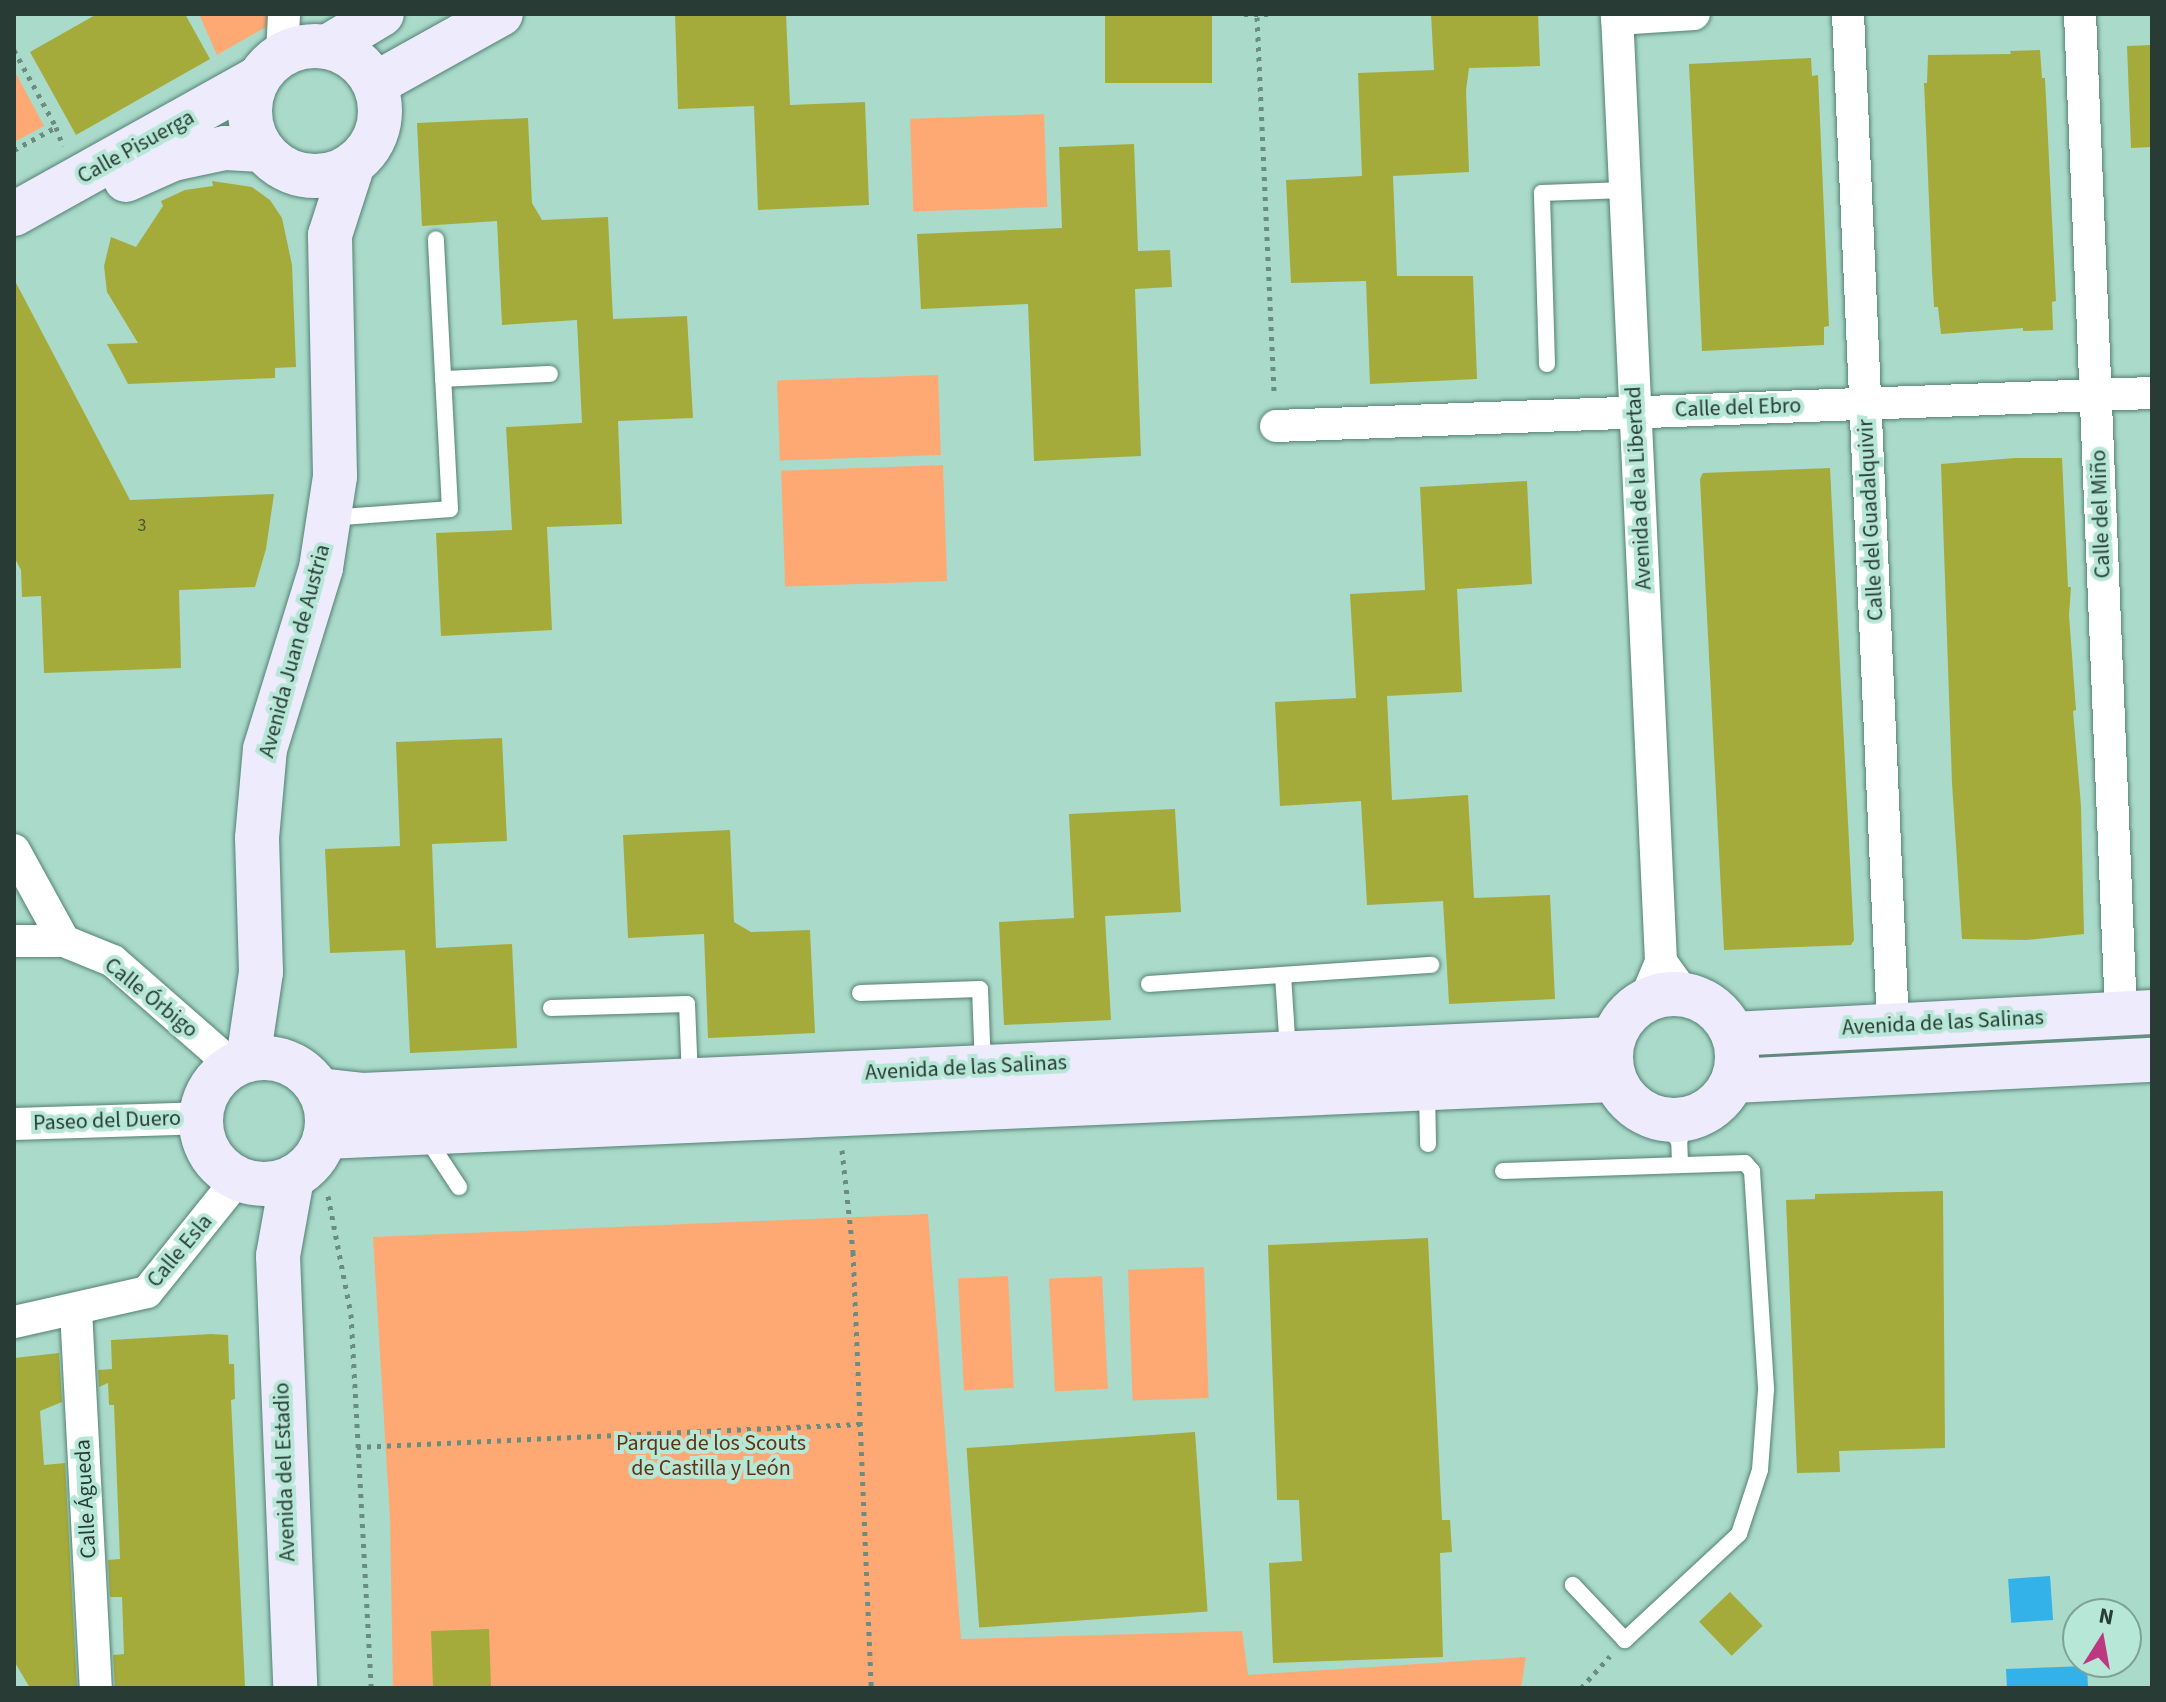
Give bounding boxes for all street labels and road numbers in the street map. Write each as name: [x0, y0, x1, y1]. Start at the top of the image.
street label: Calle Pisuerga: [73, 104, 199, 190]
street label: Avenida de la Libertad: [1620, 386, 1658, 590]
street label: Calle del Ebro: [1674, 393, 1802, 423]
street label: Calle del Guadalquivir: [1853, 419, 1889, 621]
street label: Calle del Miño: [2086, 449, 2116, 579]
street label: Avenida Juan de Austria: [254, 541, 336, 761]
street label: Calle Órbigo: [99, 952, 203, 1044]
street label: Avenida de las Salinas: [1841, 1005, 2045, 1041]
street label: Avenida de las Salinas: [864, 1050, 1068, 1086]
street label: Paseo del Duero: [33, 1105, 181, 1137]
street label: Calle Esla: [142, 1209, 218, 1293]
street label: Avenida del Estadio: [269, 1382, 301, 1562]
street label: Calle Águeda: [70, 1439, 102, 1559]

